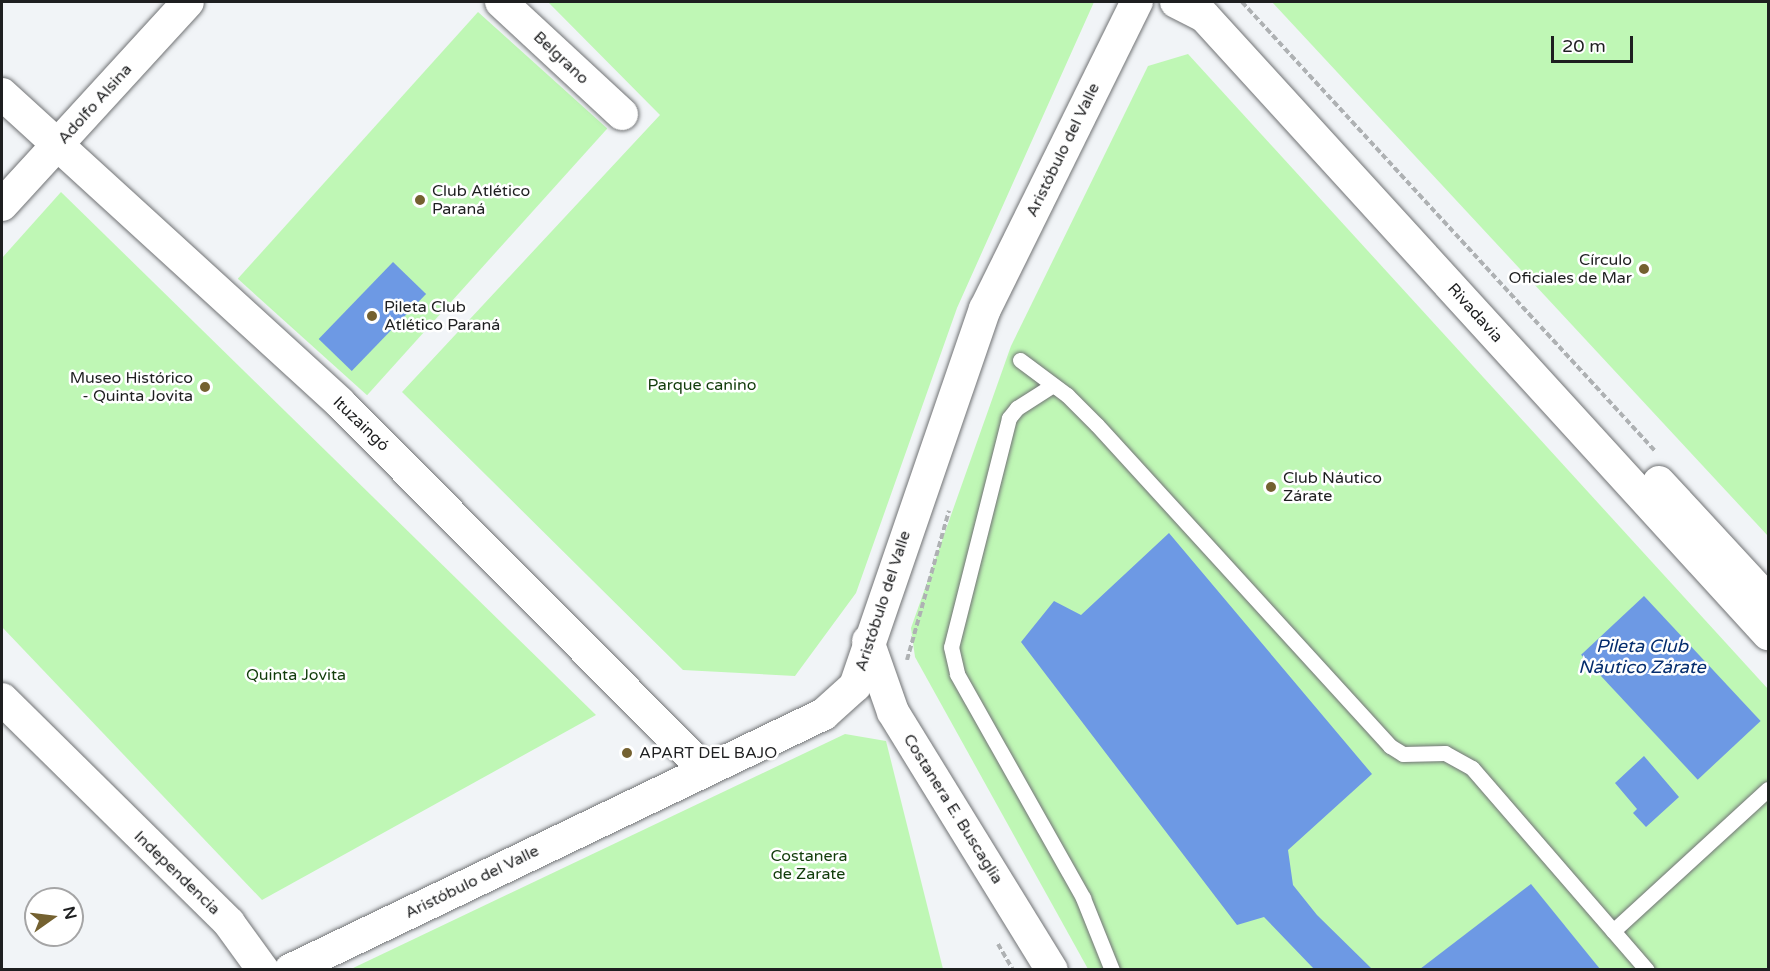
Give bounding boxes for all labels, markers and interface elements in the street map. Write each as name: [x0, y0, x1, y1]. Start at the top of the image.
scale bar: [1554, 24, 1636, 62]
street label: Belgrano: [529, 28, 593, 88]
text: 20 m: [1562, 35, 1606, 57]
street label: Adolfo Alsina: [54, 60, 136, 148]
street label: Aristóbulo del Valle: [1022, 80, 1104, 220]
place label: Club Atlético Paraná: [432, 181, 530, 219]
marker: Club Atlético Paraná: [413, 193, 427, 207]
place label: Círculo Oficiales de Mar: [1509, 250, 1632, 288]
marker: Círculo Oficiales de Mar: [1637, 262, 1651, 276]
street label: Rivadavia: [1443, 279, 1507, 347]
place label: Pileta Club Atlético Paraná: [384, 297, 500, 335]
marker: Pileta Club Atlético Paraná: [365, 309, 379, 323]
place label: Museo Histórico - Quinta Jovita: [70, 368, 193, 406]
park label: Parque canino: [648, 375, 756, 395]
marker: Museo Histórico - Quinta Jovita: [198, 380, 212, 394]
street label: Ituzaingó: [329, 393, 393, 455]
place label: Club Náutico Zárate: [1283, 468, 1382, 506]
marker: Club Náutico Zárate: [1264, 480, 1278, 494]
street label: Aristóbulo del Valle: [851, 528, 915, 674]
water label: Pileta Club Náutico Zárate: [1578, 636, 1706, 678]
park label: Quinta Jovita: [246, 665, 346, 685]
street label: Costanera E. Buscaglia: [899, 731, 1007, 887]
place label: APART DEL BAJO: [639, 743, 777, 763]
marker: APART DEL BAJO: [620, 746, 634, 760]
street label: Independencia: [130, 827, 224, 919]
street label: Aristóbulo del Valle: [402, 841, 542, 923]
park label: Costanera de Zarate: [770, 846, 848, 884]
north arrow: [24, 887, 84, 947]
text: N: [58, 904, 81, 922]

